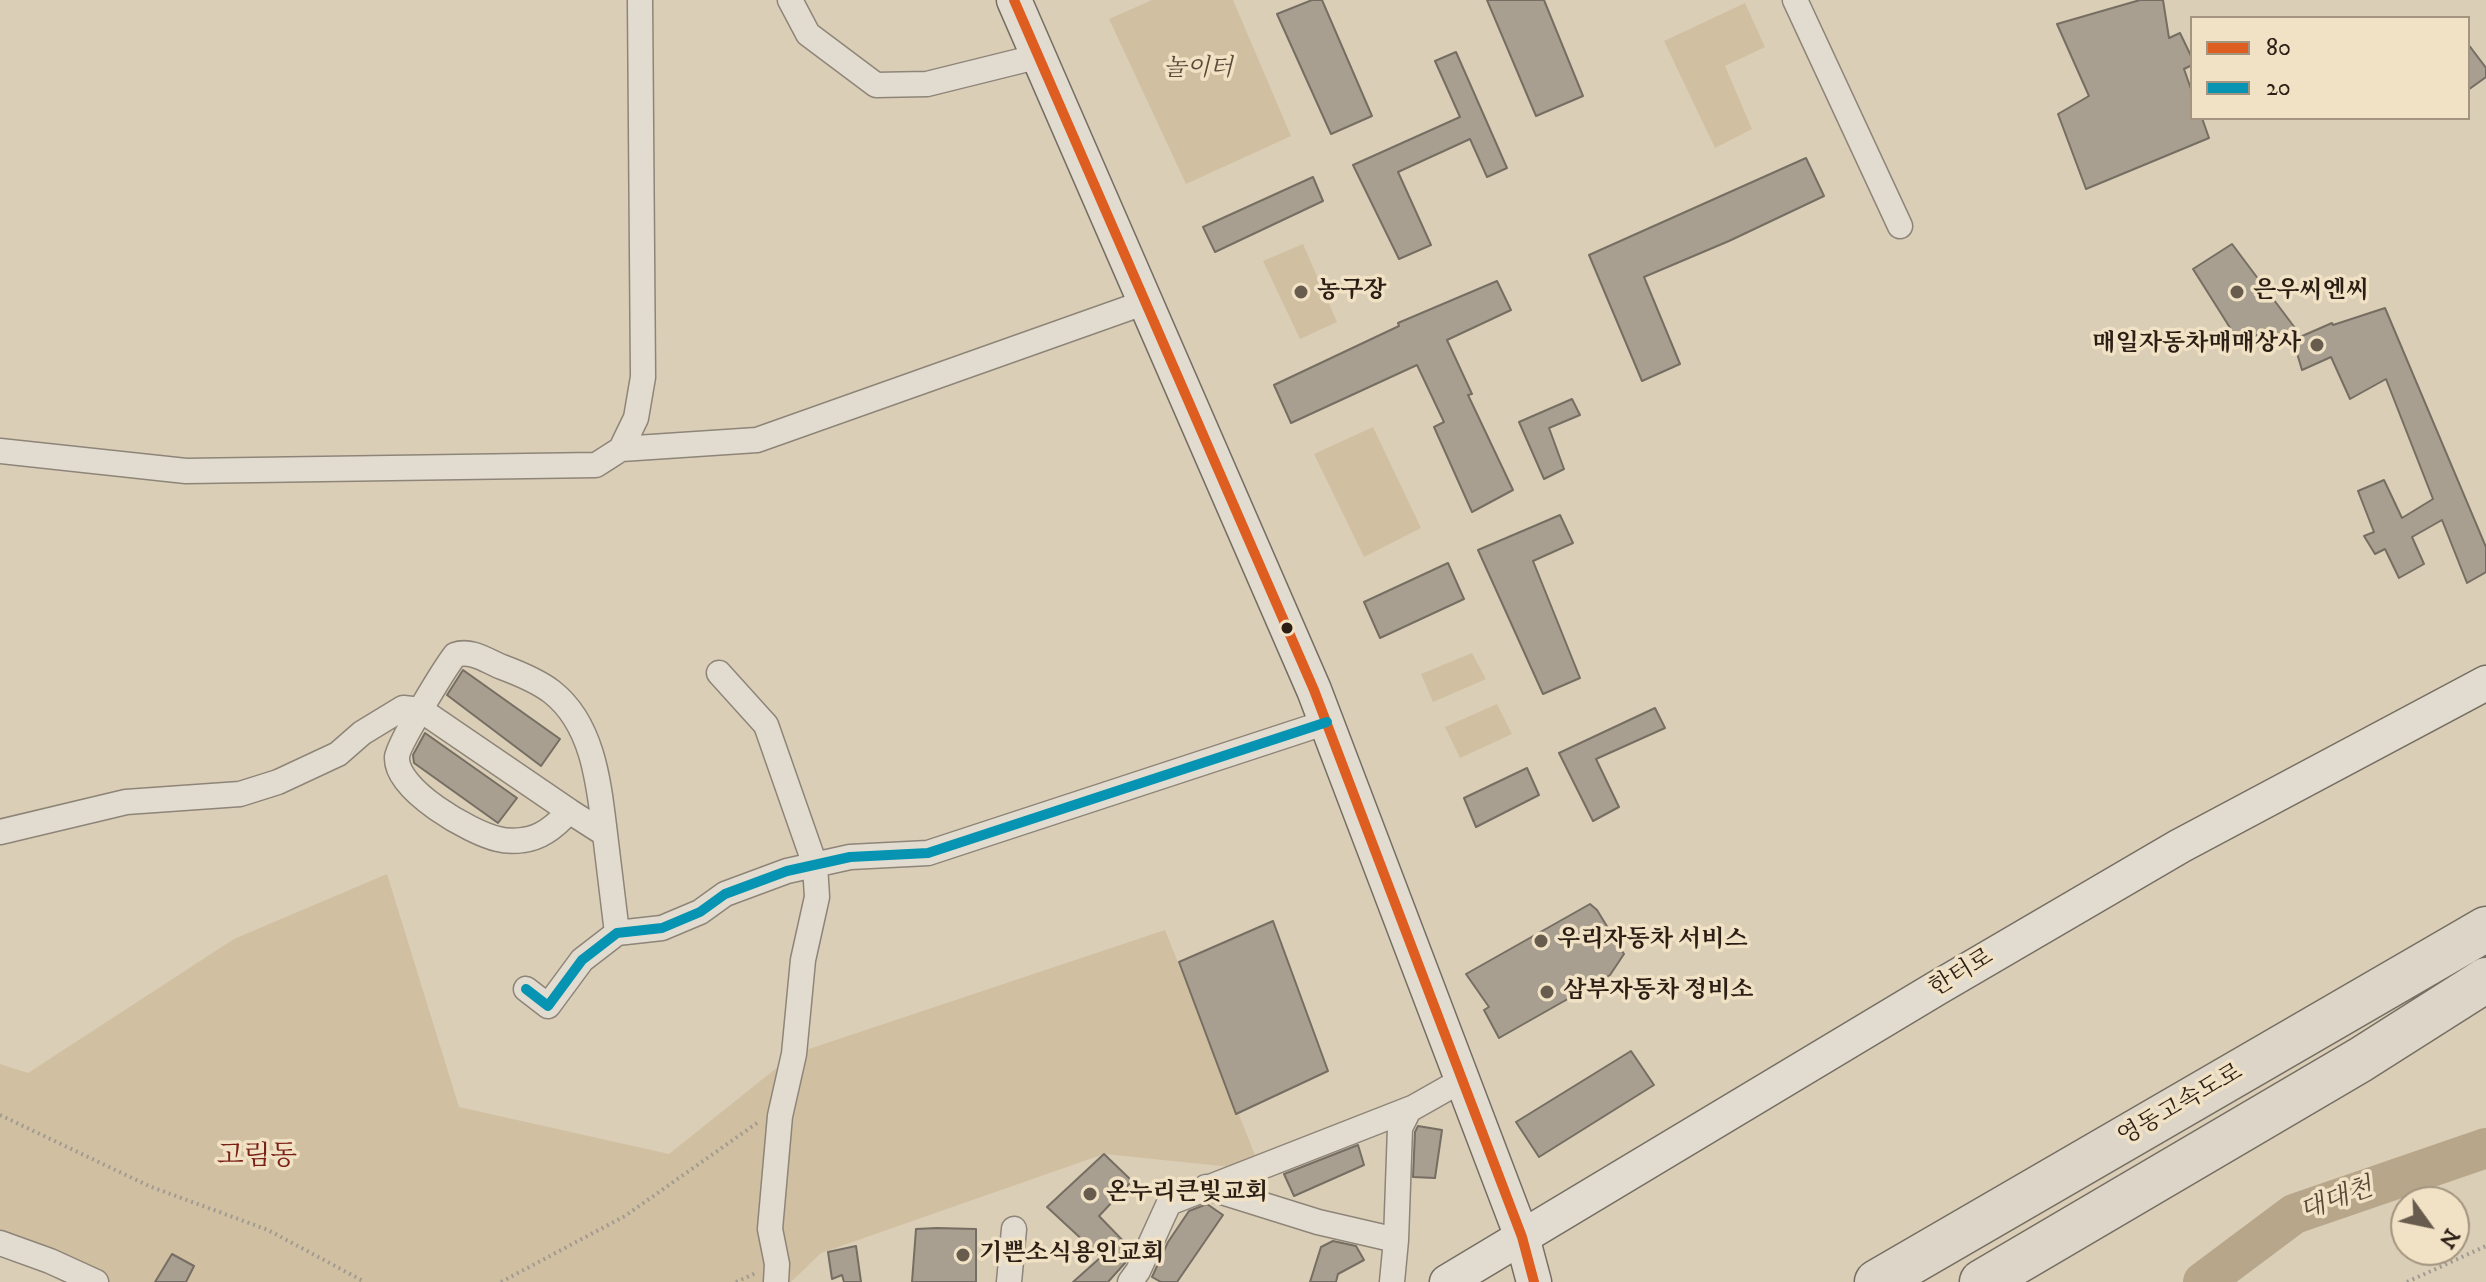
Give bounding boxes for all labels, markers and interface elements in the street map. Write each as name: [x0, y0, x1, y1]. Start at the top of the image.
legend: [2190, 16, 2470, 120]
text: 80: [2266, 33, 2291, 63]
park label: 놀이터: [1163, 56, 1233, 84]
text: 20: [2266, 73, 2291, 103]
place label: 농구장: [1317, 278, 1387, 306]
place label: 은우씨엔씨: [2253, 278, 2369, 306]
marker: 농구장: [1292, 283, 1310, 301]
marker: 은우씨엔씨: [2228, 283, 2246, 301]
place label: 매일자동차매매상사: [2092, 331, 2301, 359]
marker: 매일자동차매매상사: [2308, 336, 2326, 354]
unlabelled marker: [1279, 620, 1295, 636]
place label: 우리자동차 서비스: [1557, 927, 1748, 955]
marker: 우리자동차 서비스: [1532, 932, 1550, 950]
street label: 한터로: [1925, 944, 1999, 1004]
place label: 삼부자동차 정비소: [1563, 978, 1754, 1006]
marker: 삼부자동차 정비소: [1538, 983, 1556, 1001]
street label: 영동고속도로: [2114, 1059, 2248, 1153]
district label: 고림동: [216, 1141, 298, 1175]
water label: 대대천: [2296, 1173, 2378, 1229]
place label: 온누리큰빛교회: [1106, 1180, 1268, 1208]
marker: 온누리큰빛교회: [1081, 1185, 1099, 1203]
north arrow: [2390, 1186, 2470, 1266]
text: N: [2433, 1223, 2465, 1253]
place label: 기쁜소식용인교회: [979, 1241, 1164, 1269]
marker: 기쁜소식용인교회: [954, 1246, 972, 1264]

